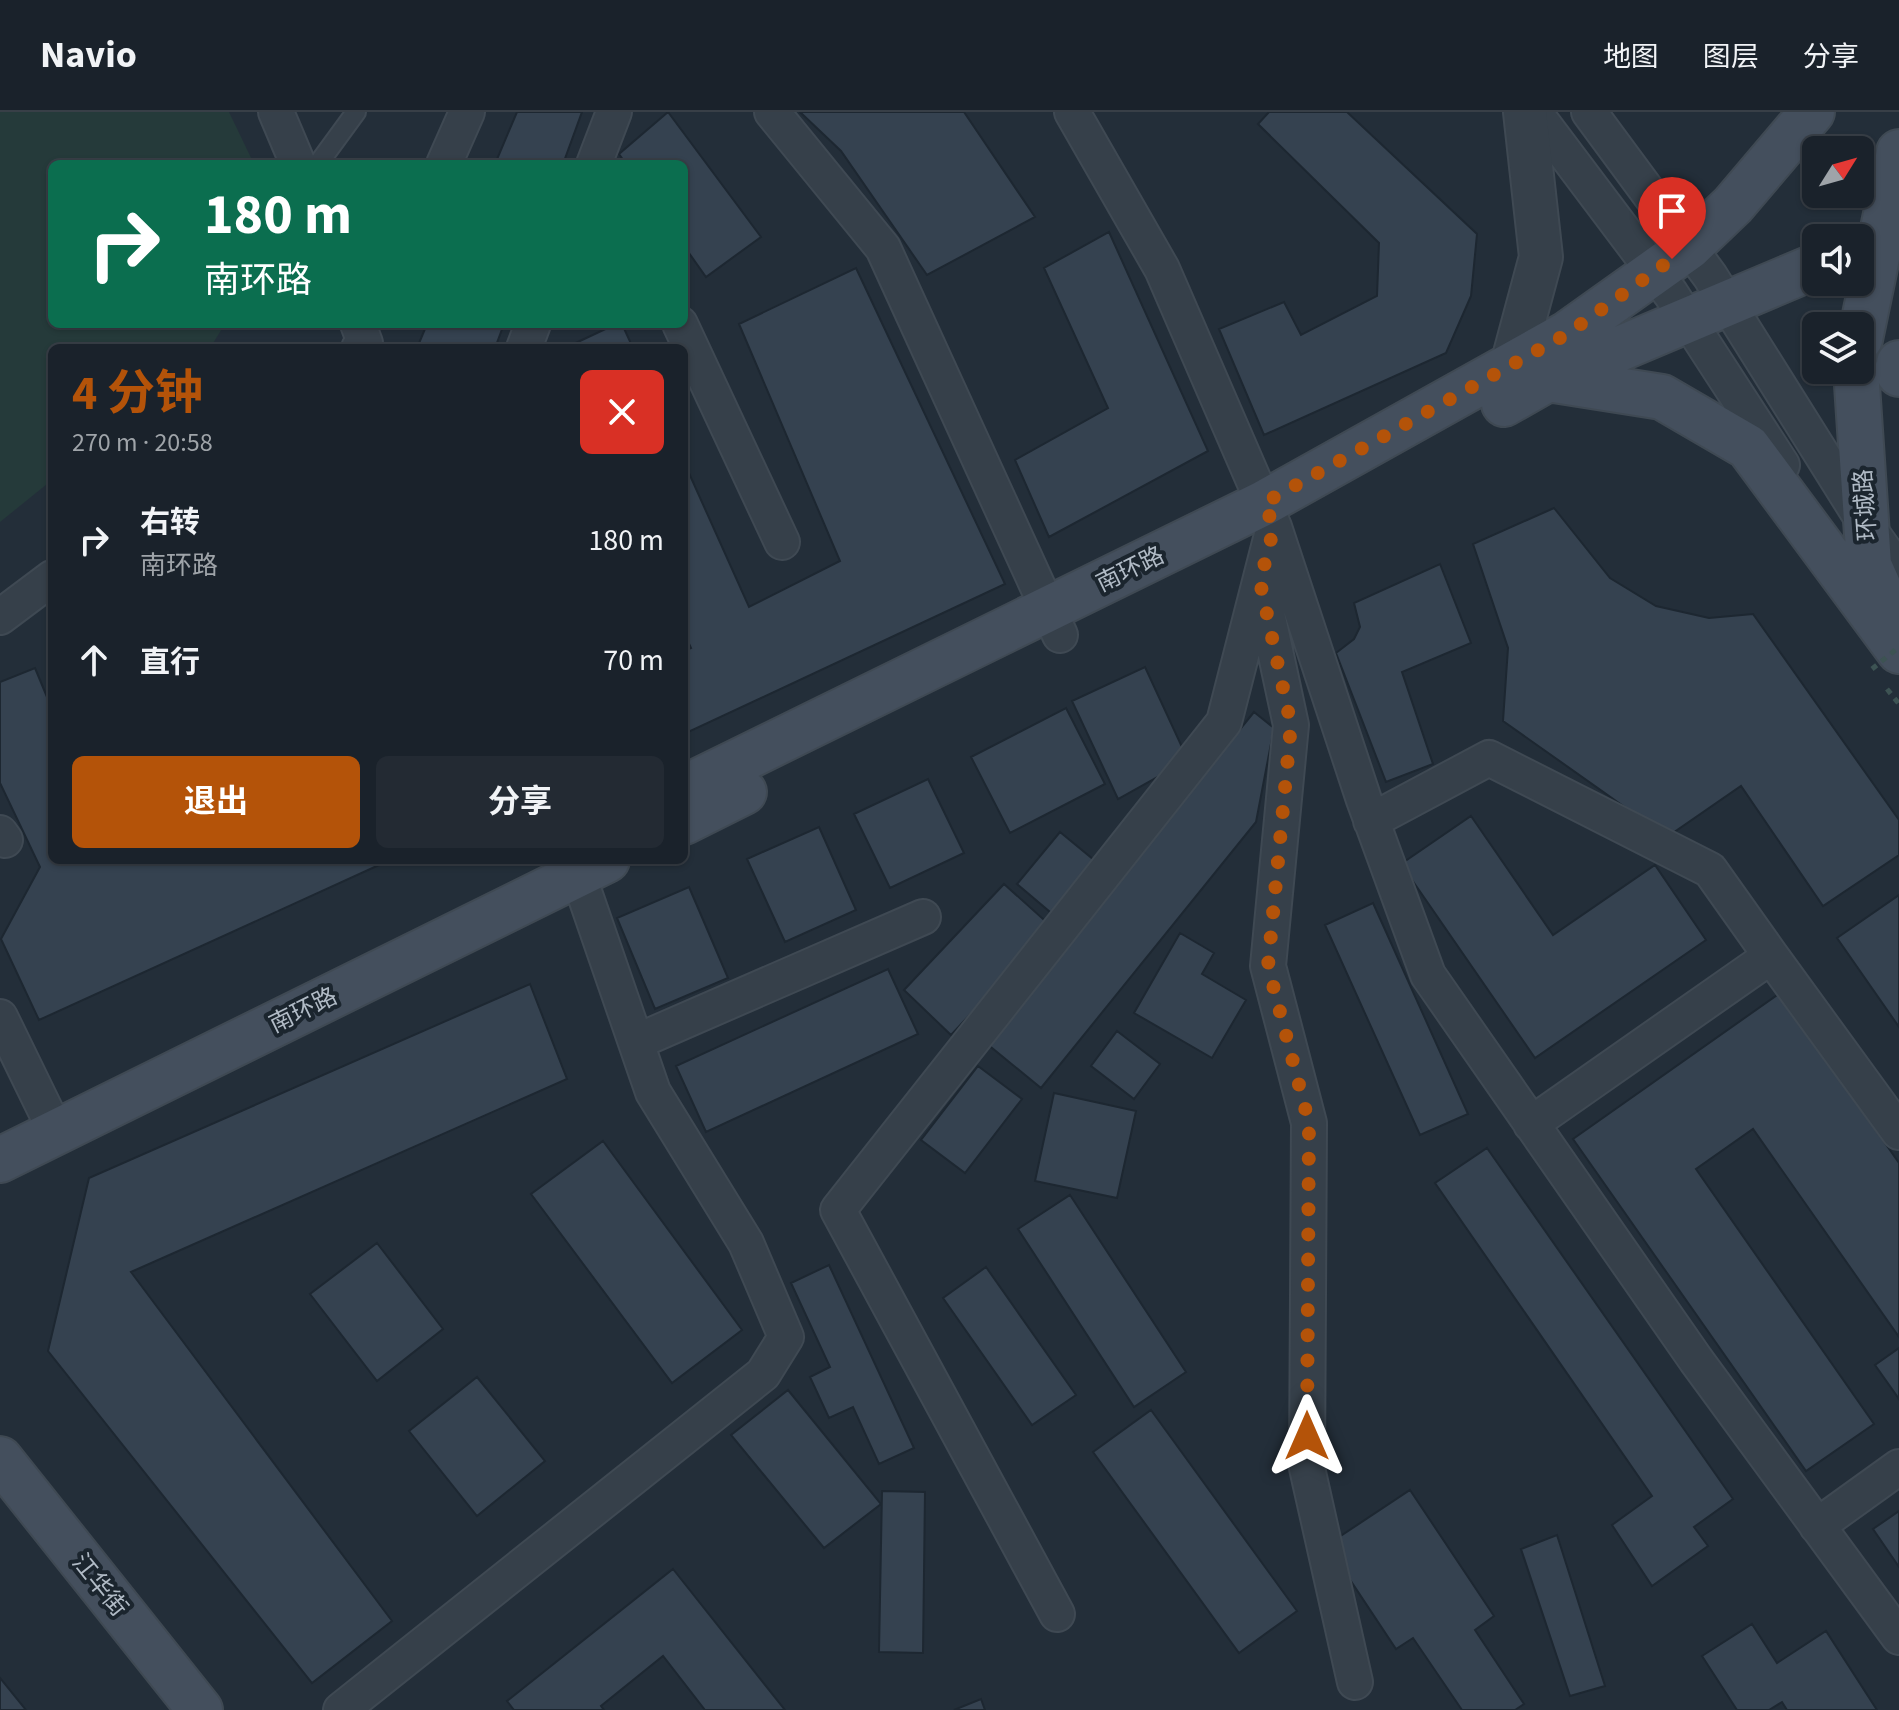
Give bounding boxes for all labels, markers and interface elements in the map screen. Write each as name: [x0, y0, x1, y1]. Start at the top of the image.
text: Navio: [40, 28, 137, 82]
text: 地图: [1603, 37, 1659, 77]
text: 图层: [1703, 37, 1759, 77]
text: 分享: [1803, 37, 1859, 77]
north arrow: [1802, 136, 1874, 208]
map controls: [1802, 136, 1874, 384]
text: 180 m: [204, 176, 352, 255]
pin: [1638, 177, 1706, 259]
icon: arrive: [1650, 189, 1694, 233]
icon: right: [72, 192, 176, 296]
button: sound: [1802, 224, 1874, 296]
text: 南环路: [204, 255, 312, 306]
button: layers: [1802, 312, 1874, 384]
text: 4 分钟: [72, 360, 203, 428]
button: close: [580, 370, 664, 454]
text: 270 m · 20:58: [72, 424, 213, 461]
street label: 环城路: [1846, 468, 1885, 542]
text: 右转: [140, 501, 200, 544]
icon: right: [72, 518, 116, 562]
text: 180 m: [588, 519, 664, 562]
street label: 南环路: [1090, 538, 1170, 601]
text: 南环路: [140, 547, 218, 584]
icon: ahead: [72, 638, 116, 682]
text: 70 m: [603, 639, 664, 682]
text: 直行: [140, 641, 200, 684]
button: 退出: [72, 756, 360, 848]
button: 分享: [376, 756, 664, 848]
street label: 南环路: [263, 979, 343, 1042]
position arrow: [1265, 1394, 1349, 1478]
street label: 江华街: [63, 1546, 136, 1624]

